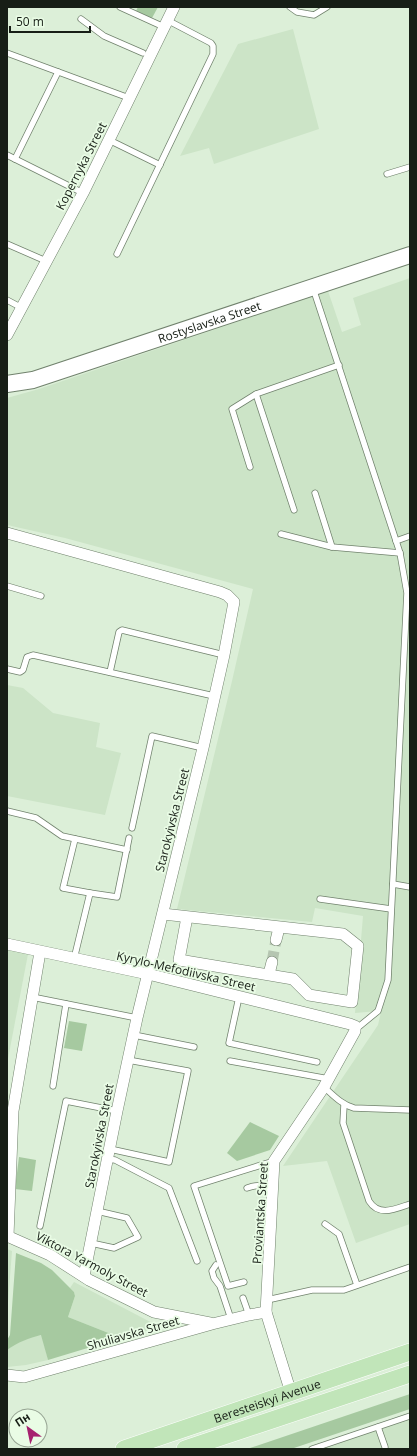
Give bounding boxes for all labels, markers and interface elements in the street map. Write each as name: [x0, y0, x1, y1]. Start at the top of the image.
scale bar: [10, 8, 90, 34]
text: 50 m: [16, 13, 44, 30]
street label: Kopernyka Street: [52, 119, 110, 213]
street label: Rostyslavska Street: [156, 297, 263, 347]
street label: Starokyivska Street: [151, 766, 193, 874]
street label: Kyrylo-Mefodiivska Street: [115, 947, 257, 995]
street label: Starokyivska Street: [81, 1082, 117, 1190]
street label: Proviantska Street: [248, 1162, 272, 1264]
street label: Viktora Yarmoly Street: [33, 1227, 151, 1301]
street label: Shuliavska Street: [85, 1312, 181, 1354]
street label: Beresteiskyi Avenue: [211, 1374, 323, 1427]
north arrow: [8, 1408, 48, 1448]
text: Пн: [12, 1409, 33, 1430]

